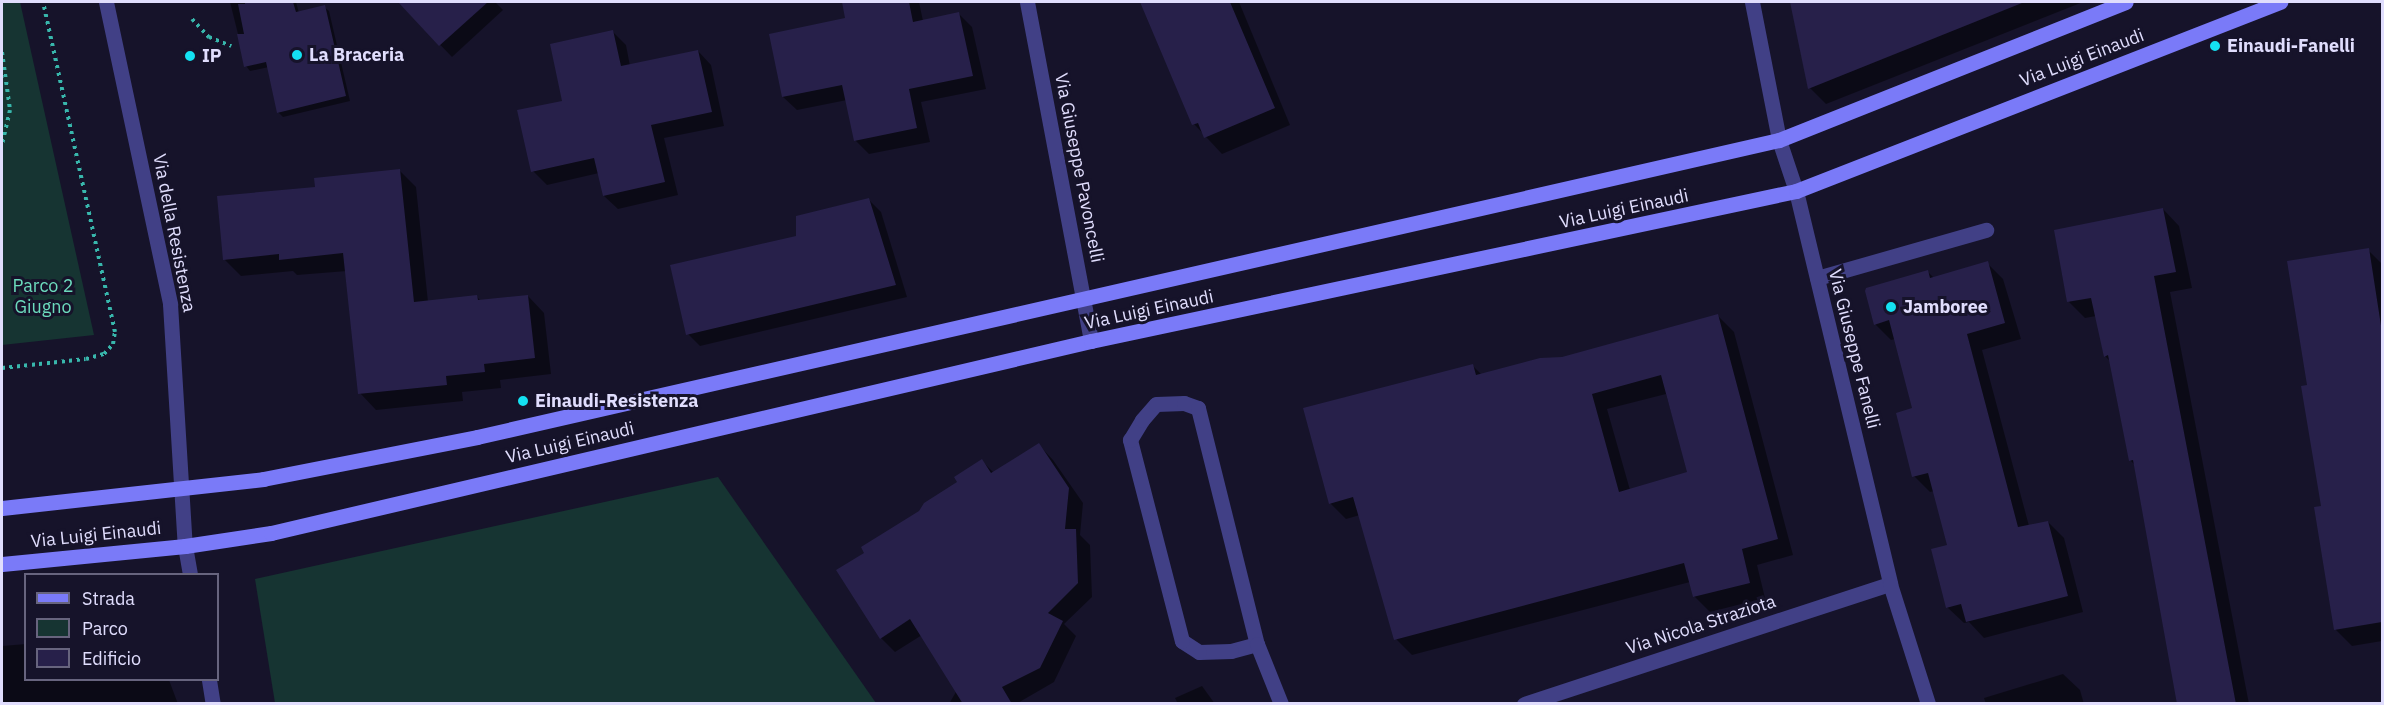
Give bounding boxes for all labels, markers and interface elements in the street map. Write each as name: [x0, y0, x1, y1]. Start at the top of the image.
street label: Via Luigi Einaudi: [2017, 24, 2147, 92]
place label: Einaudi-Fanelli: [2227, 35, 2355, 57]
marker: Einaudi-Fanelli: [2208, 39, 2222, 53]
place label: La Braceria: [309, 44, 404, 66]
place label: IP: [202, 45, 222, 67]
marker: La Braceria: [290, 48, 304, 62]
marker: IP: [183, 49, 197, 63]
street label: Via Giuseppe Pavoncelli: [1050, 71, 1108, 265]
street label: Via della Resistenza: [148, 152, 200, 314]
street label: Via Luigi Einaudi: [1558, 185, 1690, 233]
street label: Via Giuseppe Fanelli: [1824, 267, 1884, 431]
park label: Parco 2 Giugno: [13, 276, 73, 318]
street label: Via Luigi Einaudi: [1083, 286, 1215, 334]
place label: Jamboree: [1903, 296, 1988, 318]
marker: Jamboree: [1884, 300, 1898, 314]
place label: Einaudi-Resistenza: [535, 390, 698, 412]
marker: Einaudi-Resistenza: [516, 394, 530, 408]
street label: Via Luigi Einaudi: [504, 418, 636, 468]
street label: Via Luigi Einaudi: [30, 517, 162, 553]
legend: [24, 573, 219, 681]
text: Strada: [82, 587, 135, 610]
street label: Via Nicola Straziota: [1623, 591, 1779, 659]
text: Parco: [82, 617, 128, 640]
text: Edificio: [82, 647, 141, 670]

